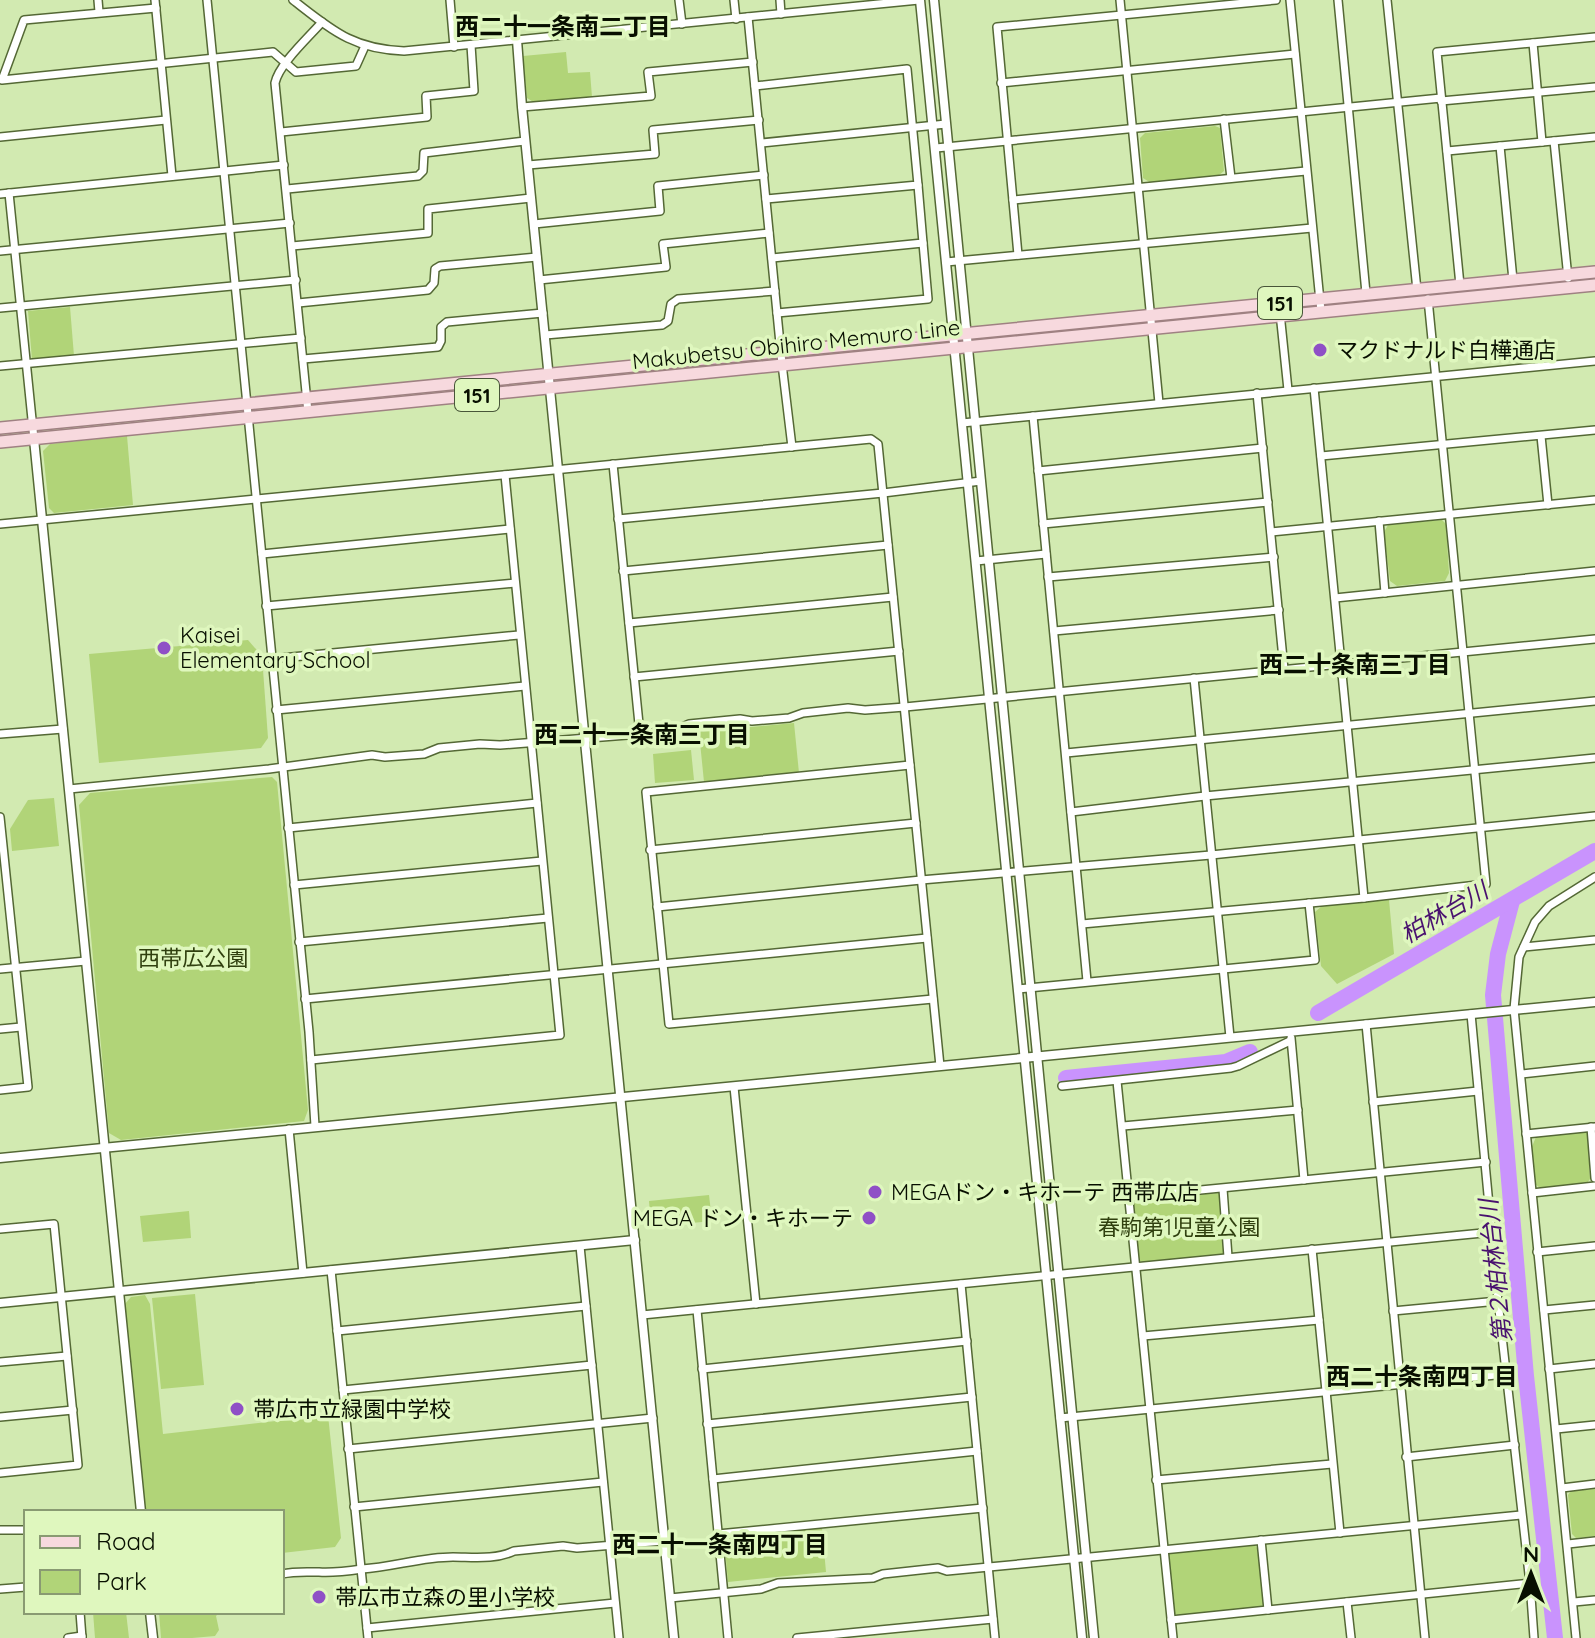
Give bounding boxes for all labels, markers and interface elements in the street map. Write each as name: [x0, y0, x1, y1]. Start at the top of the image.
district label: 西二十一条南二丁目: [455, 11, 671, 41]
road number: 151: [1258, 287, 1302, 319]
street label: Makubetsu Obihiro Memuro Line: [631, 313, 961, 375]
place label: マクドナルド白樺通店: [1336, 336, 1556, 364]
marker: マクドナルド白樺通店: [1311, 341, 1329, 359]
road number: 151: [455, 379, 499, 411]
place label: Kaisei Elementary School: [180, 621, 371, 674]
marker: Kaisei Elementary School: [155, 639, 173, 657]
district label: 西二十条南三丁目: [1259, 649, 1451, 679]
district label: 西二十一条南三丁目: [534, 719, 750, 749]
water label: 柏林台川: [1395, 874, 1496, 949]
park label: 西帯広公園: [138, 944, 248, 972]
place label: MEGAドン・キホーテ 西帯広店: [891, 1178, 1199, 1206]
marker: MEGAドン・キホーテ 西帯広店: [866, 1183, 884, 1201]
water label: 第２柏林台川: [1472, 1195, 1517, 1344]
place label: MEGA ドン・キホーテ: [633, 1204, 853, 1232]
marker: MEGA ドン・キホーテ: [860, 1209, 878, 1227]
park label: 春駒第1児童公園: [1098, 1213, 1260, 1241]
district label: 西二十条南四丁目: [1326, 1361, 1518, 1391]
place label: 帯広市立緑園中学校: [253, 1395, 451, 1423]
marker: 帯広市立緑園中学校: [228, 1400, 246, 1418]
legend: [24, 1510, 284, 1614]
text: Road: [96, 1526, 156, 1556]
district label: 西二十一条南四丁目: [612, 1529, 828, 1559]
north arrow: [1491, 1534, 1571, 1614]
text: N: [1523, 1540, 1539, 1568]
text: Park: [96, 1566, 147, 1596]
place label: 帯広市立森の里小学校: [335, 1583, 555, 1611]
marker: 帯広市立森の里小学校: [310, 1588, 328, 1606]

